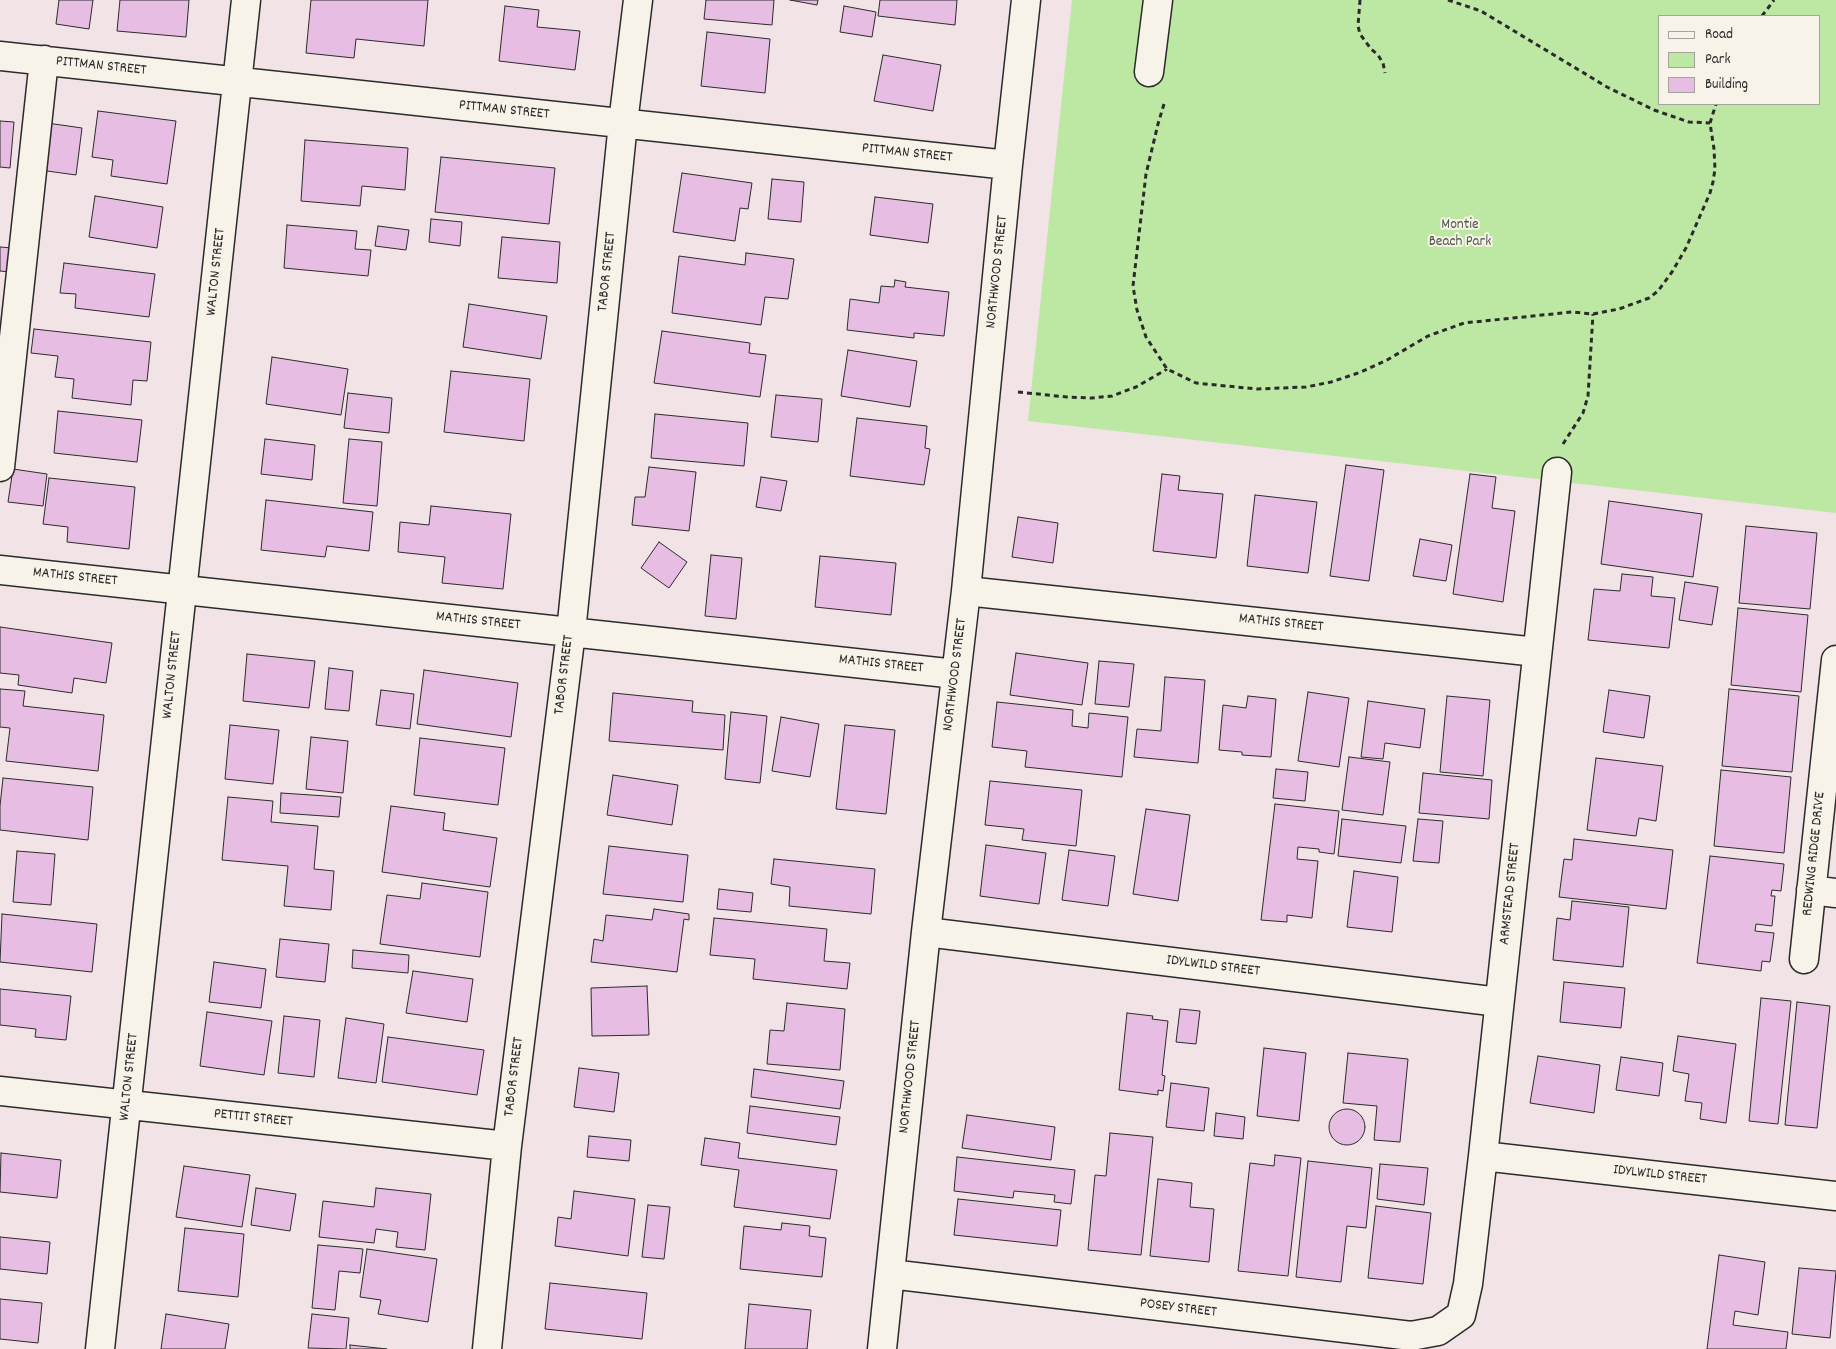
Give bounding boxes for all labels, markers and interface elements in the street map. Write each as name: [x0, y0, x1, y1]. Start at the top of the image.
legend: [1658, 15, 1821, 105]
text: Road: [1705, 24, 1733, 46]
text: Park: [1705, 49, 1731, 71]
street label: PITTMAN STREET: [55, 53, 147, 81]
text: Building: [1705, 74, 1748, 96]
street label: PITTMAN STREET: [458, 97, 550, 125]
street label: PITTMAN STREET: [861, 140, 953, 168]
street label: NORTHWOOD STREET: [983, 215, 1013, 329]
park label: Montie Beach Park: [1429, 217, 1491, 252]
street label: WALTON STREET: [203, 227, 231, 317]
street label: TABOR STREET: [595, 231, 621, 313]
street label: MATHIS STREET: [32, 565, 118, 591]
street label: MATHIS STREET: [435, 609, 521, 635]
street label: MATHIS STREET: [1238, 611, 1324, 637]
street label: NORTHWOOD STREET: [940, 618, 972, 732]
street label: WALTON STREET: [159, 630, 187, 720]
street label: TABOR STREET: [551, 634, 579, 716]
street label: MATHIS STREET: [838, 652, 924, 678]
street label: REDWING RIDGE DRIVE: [1800, 791, 1830, 917]
street label: ARMSTEAD STREET: [1497, 842, 1525, 946]
street label: IDYLWILD STREET: [1165, 952, 1261, 982]
street label: NORTHWOOD STREET: [896, 1020, 926, 1134]
street label: WALTON STREET: [116, 1032, 144, 1122]
street label: TABOR STREET: [501, 1036, 529, 1118]
street label: PETTIT STREET: [213, 1106, 293, 1132]
street label: IDYLWILD STREET: [1612, 1162, 1708, 1190]
street label: POSEY STREET: [1139, 1295, 1217, 1323]

